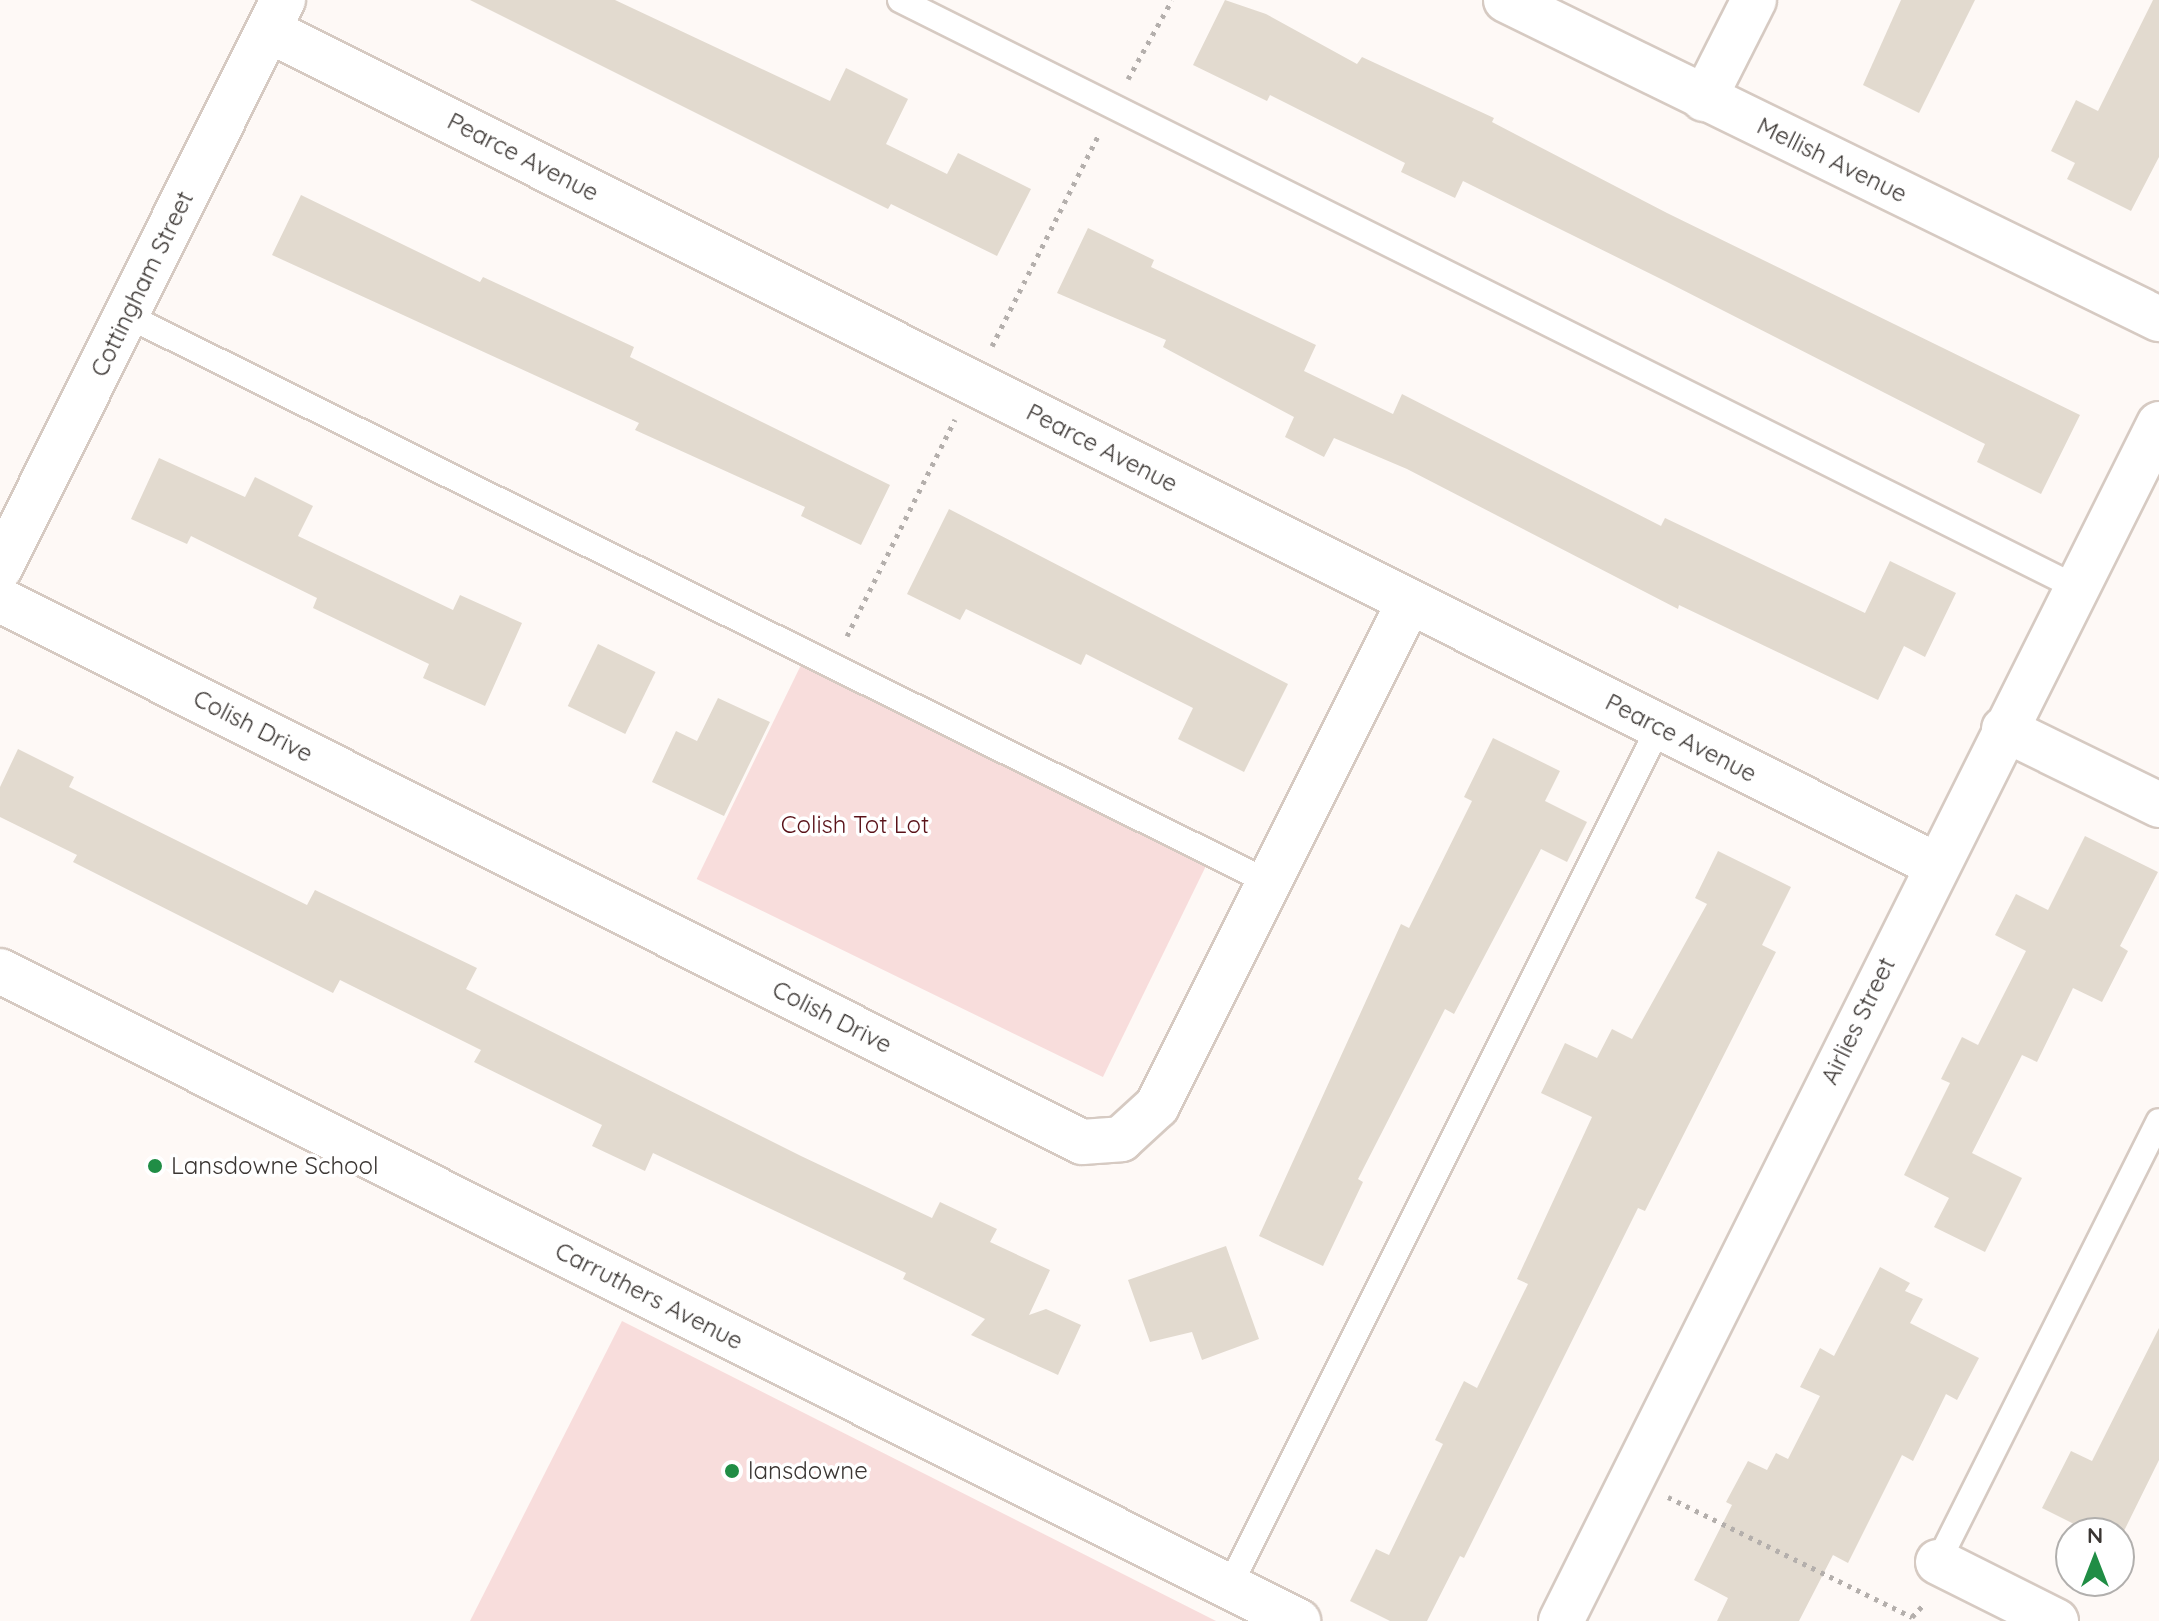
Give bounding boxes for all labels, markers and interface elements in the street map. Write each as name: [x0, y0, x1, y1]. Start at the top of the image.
street label: Pearce Avenue: [443, 107, 603, 207]
street label: Mellish Avenue: [1752, 111, 1912, 209]
street label: Cottingham Street: [85, 187, 199, 381]
street label: Pearce Avenue: [1022, 398, 1182, 498]
street label: Colish Drive: [189, 684, 317, 768]
street label: Pearce Avenue: [1601, 688, 1761, 788]
park label: Colish Tot Lot: [781, 811, 929, 839]
street label: Airlies Street: [1815, 953, 1901, 1089]
street label: Colish Drive: [768, 975, 896, 1059]
place label: Lansdowne School: [171, 1152, 379, 1180]
marker: Lansdowne School: [146, 1157, 164, 1175]
street label: Carruthers Avenue: [550, 1236, 748, 1356]
place label: lansdowne: [748, 1457, 868, 1485]
marker: lansdowne: [723, 1462, 741, 1480]
north arrow: [2055, 1517, 2135, 1597]
text: N: [2087, 1521, 2103, 1549]

